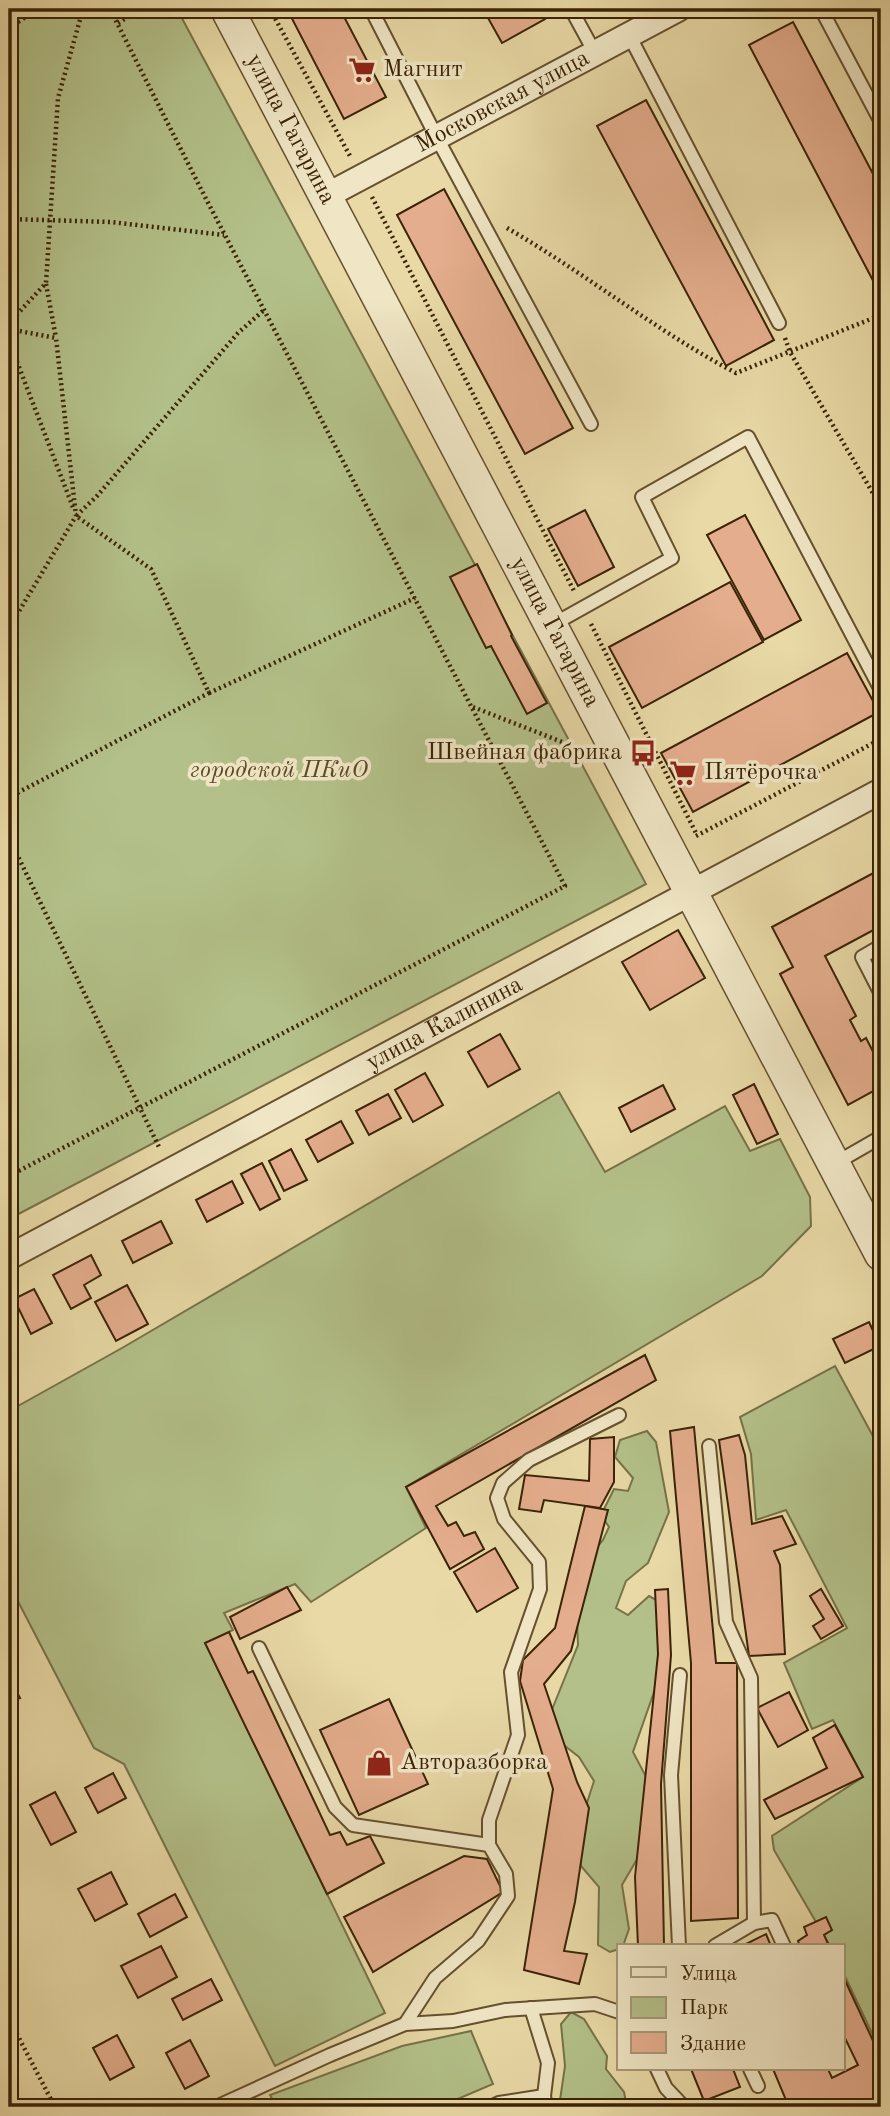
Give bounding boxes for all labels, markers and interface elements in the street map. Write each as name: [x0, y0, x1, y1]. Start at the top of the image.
street label: Московская улица: [412, 46, 594, 158]
street label: улица Гагарина: [241, 50, 340, 209]
supermarket icon: Магнит: [347, 55, 377, 85]
place label: Магнит: [383, 58, 463, 82]
street label: улица Гагарина: [505, 553, 604, 712]
bus stop icon: Швейная фабрика: [628, 738, 658, 768]
place label: Швейная фабрика: [427, 741, 622, 765]
supermarket icon: Пятёрочка: [668, 758, 698, 788]
park label: городской ПКиО: [190, 759, 368, 783]
place label: Пятёрочка: [704, 761, 818, 785]
street label: улица Калинина: [362, 973, 527, 1076]
shop icon: Авторазборка: [364, 1748, 394, 1778]
place label: Авторазборка: [400, 1751, 548, 1775]
legend: [617, 1944, 844, 2070]
text: Улица: [680, 1964, 737, 1985]
text: Парк: [680, 1998, 729, 2019]
text: Здание: [680, 2034, 746, 2055]

